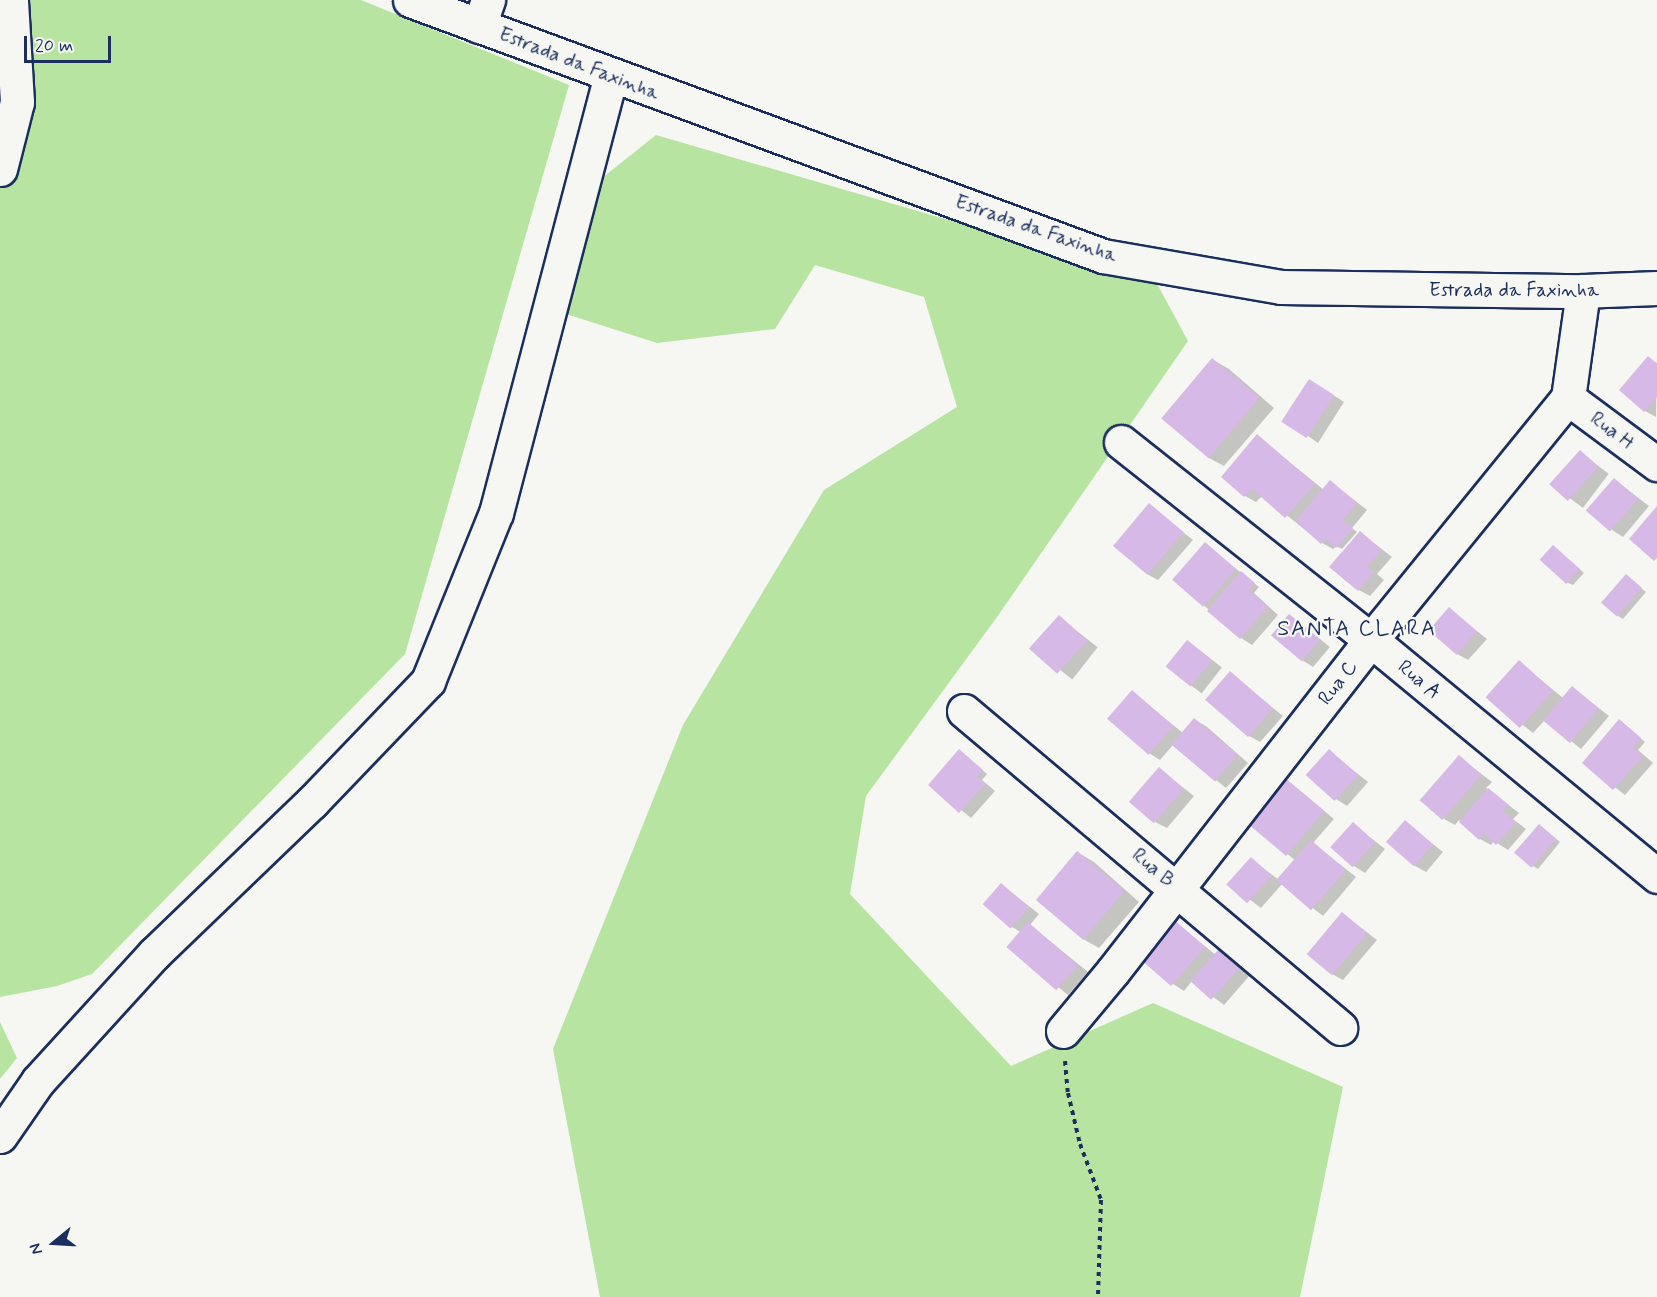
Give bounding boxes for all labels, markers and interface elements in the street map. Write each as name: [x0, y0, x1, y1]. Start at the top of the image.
street label: Estrada da Faxinha: [497, 23, 661, 105]
scale bar: [27, 24, 114, 62]
text: 20 m: [35, 34, 73, 58]
street label: Estrada da Faxinha: [954, 191, 1118, 267]
street label: Estrada da Faxinha: [1431, 278, 1597, 302]
street label: Rua H: [1585, 407, 1639, 455]
district label: SANTA CLARA: [1276, 617, 1438, 643]
street label: Rua A: [1393, 655, 1445, 705]
street label: Rua C: [1313, 656, 1363, 710]
street label: Rua B: [1127, 843, 1179, 893]
north arrow: [24, 1213, 84, 1273]
text: N: [25, 1240, 48, 1257]

